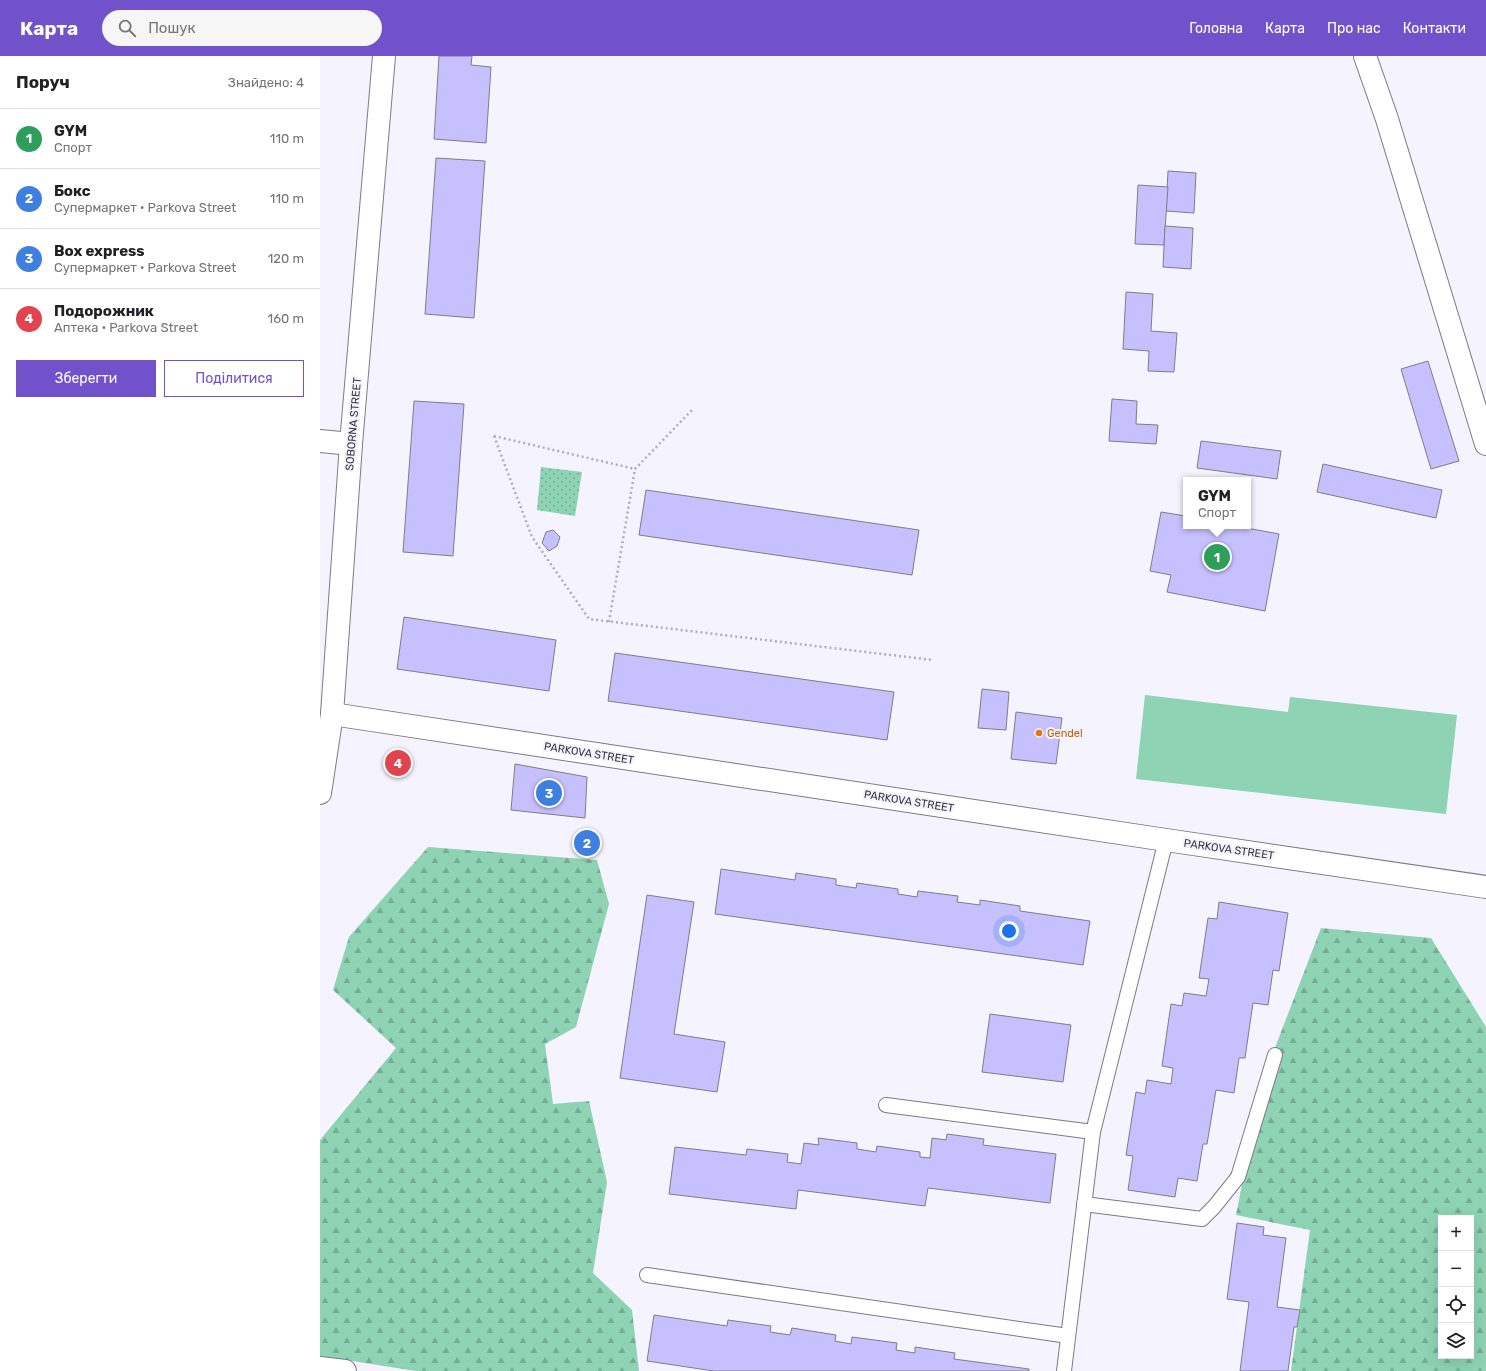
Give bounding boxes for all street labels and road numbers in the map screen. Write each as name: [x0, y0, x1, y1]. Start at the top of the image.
street label: SOBORNA STREET: [343, 376, 364, 471]
street label: PARKOVA STREET: [543, 740, 636, 767]
street label: PARKOVA STREET: [863, 788, 956, 815]
street label: PARKOVA STREET: [1183, 837, 1276, 862]

